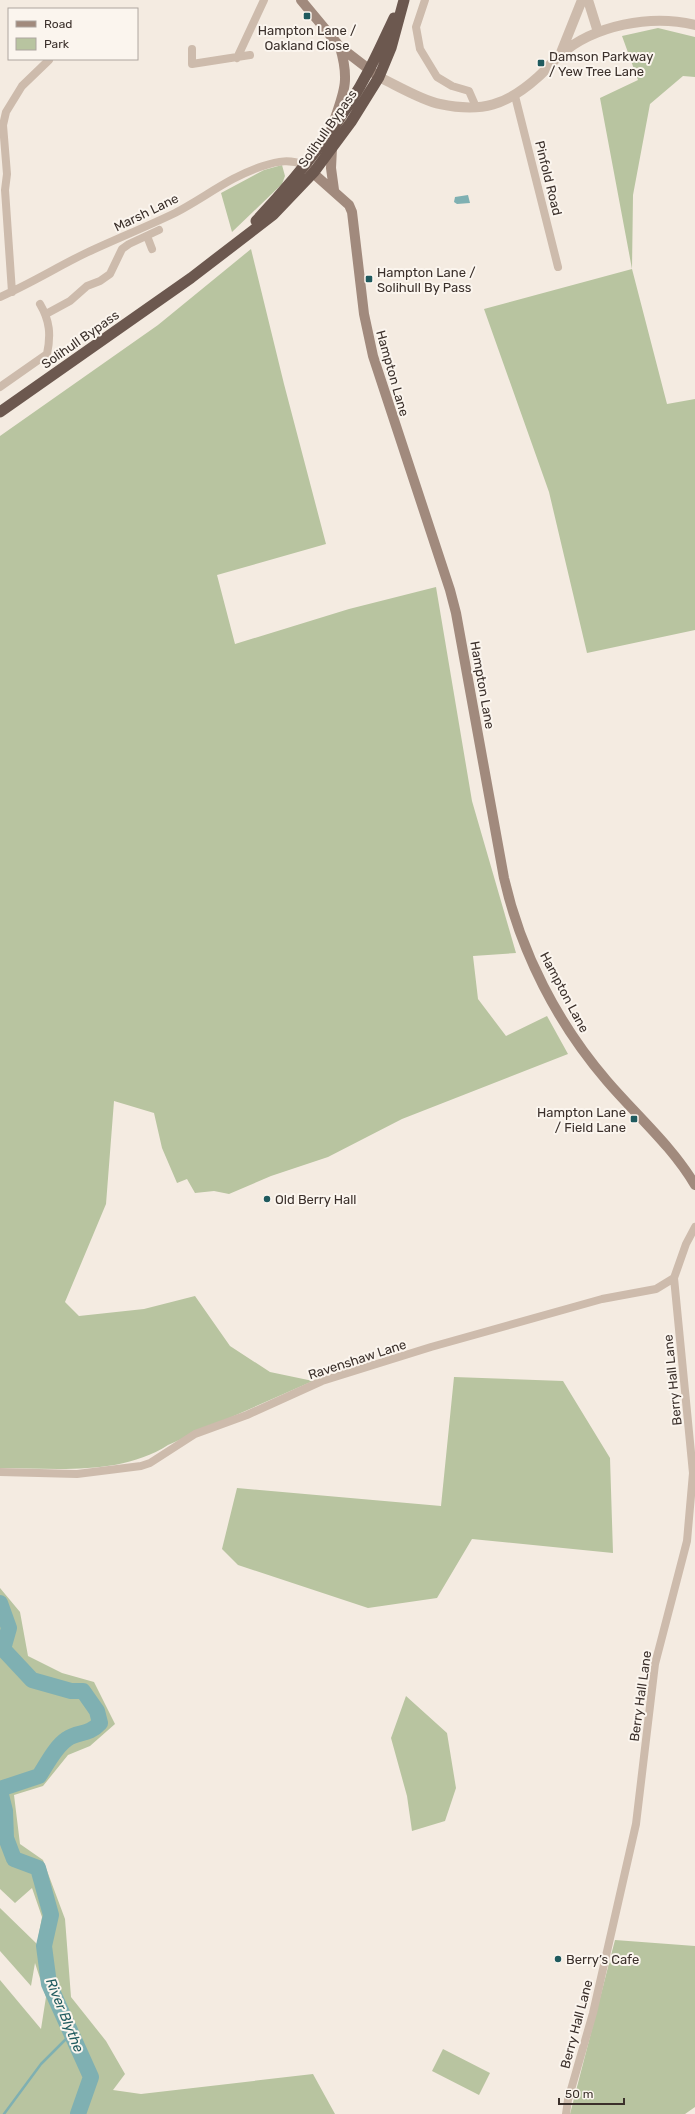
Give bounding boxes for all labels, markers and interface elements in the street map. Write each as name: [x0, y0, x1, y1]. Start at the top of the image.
legend: [8, 8, 138, 60]
marker: Hampton Lane / Oakland Close: [302, 11, 312, 21]
text: Road: [44, 17, 72, 31]
place label: Hampton Lane / Oakland Close: [258, 23, 356, 53]
text: Park: [44, 37, 70, 51]
place label: Damson Parkway / Yew Tree Lane: [549, 49, 653, 79]
marker: Damson Parkway / Yew Tree Lane: [536, 58, 546, 68]
street label: Solihull Bypass: [295, 86, 360, 170]
street label: Pinfold Road: [532, 139, 565, 217]
street label: Marsh Lane: [112, 190, 181, 234]
place label: Hampton Lane / Solihull By Pass: [377, 265, 475, 295]
marker: Hampton Lane / Solihull By Pass: [364, 274, 374, 284]
street label: Solihull Bypass: [39, 307, 122, 372]
street label: Hampton Lane: [373, 328, 412, 418]
street label: Hampton Lane: [467, 640, 498, 730]
street label: Hampton Lane: [537, 949, 592, 1035]
place label: Hampton Lane / Field Lane: [537, 1105, 626, 1135]
marker: Hampton Lane / Field Lane: [629, 1114, 639, 1124]
place label: Old Berry Hall: [275, 1192, 357, 1207]
marker: Old Berry Hall: [262, 1194, 272, 1204]
street label: Berry Hall Lane: [660, 1334, 685, 1426]
street label: Ravenshaw Lane: [306, 1337, 408, 1382]
street label: Berry Hall Lane: [627, 1650, 654, 1742]
place label: Berry’s Cafe: [566, 1952, 639, 1967]
marker: Berry’s Cafe: [553, 1954, 563, 1964]
water label: River Blythe: [42, 1976, 87, 2055]
street label: Berry Hall Lane: [557, 1978, 596, 2070]
scale bar: [559, 2080, 624, 2106]
text: 50 m: [565, 2087, 593, 2101]

